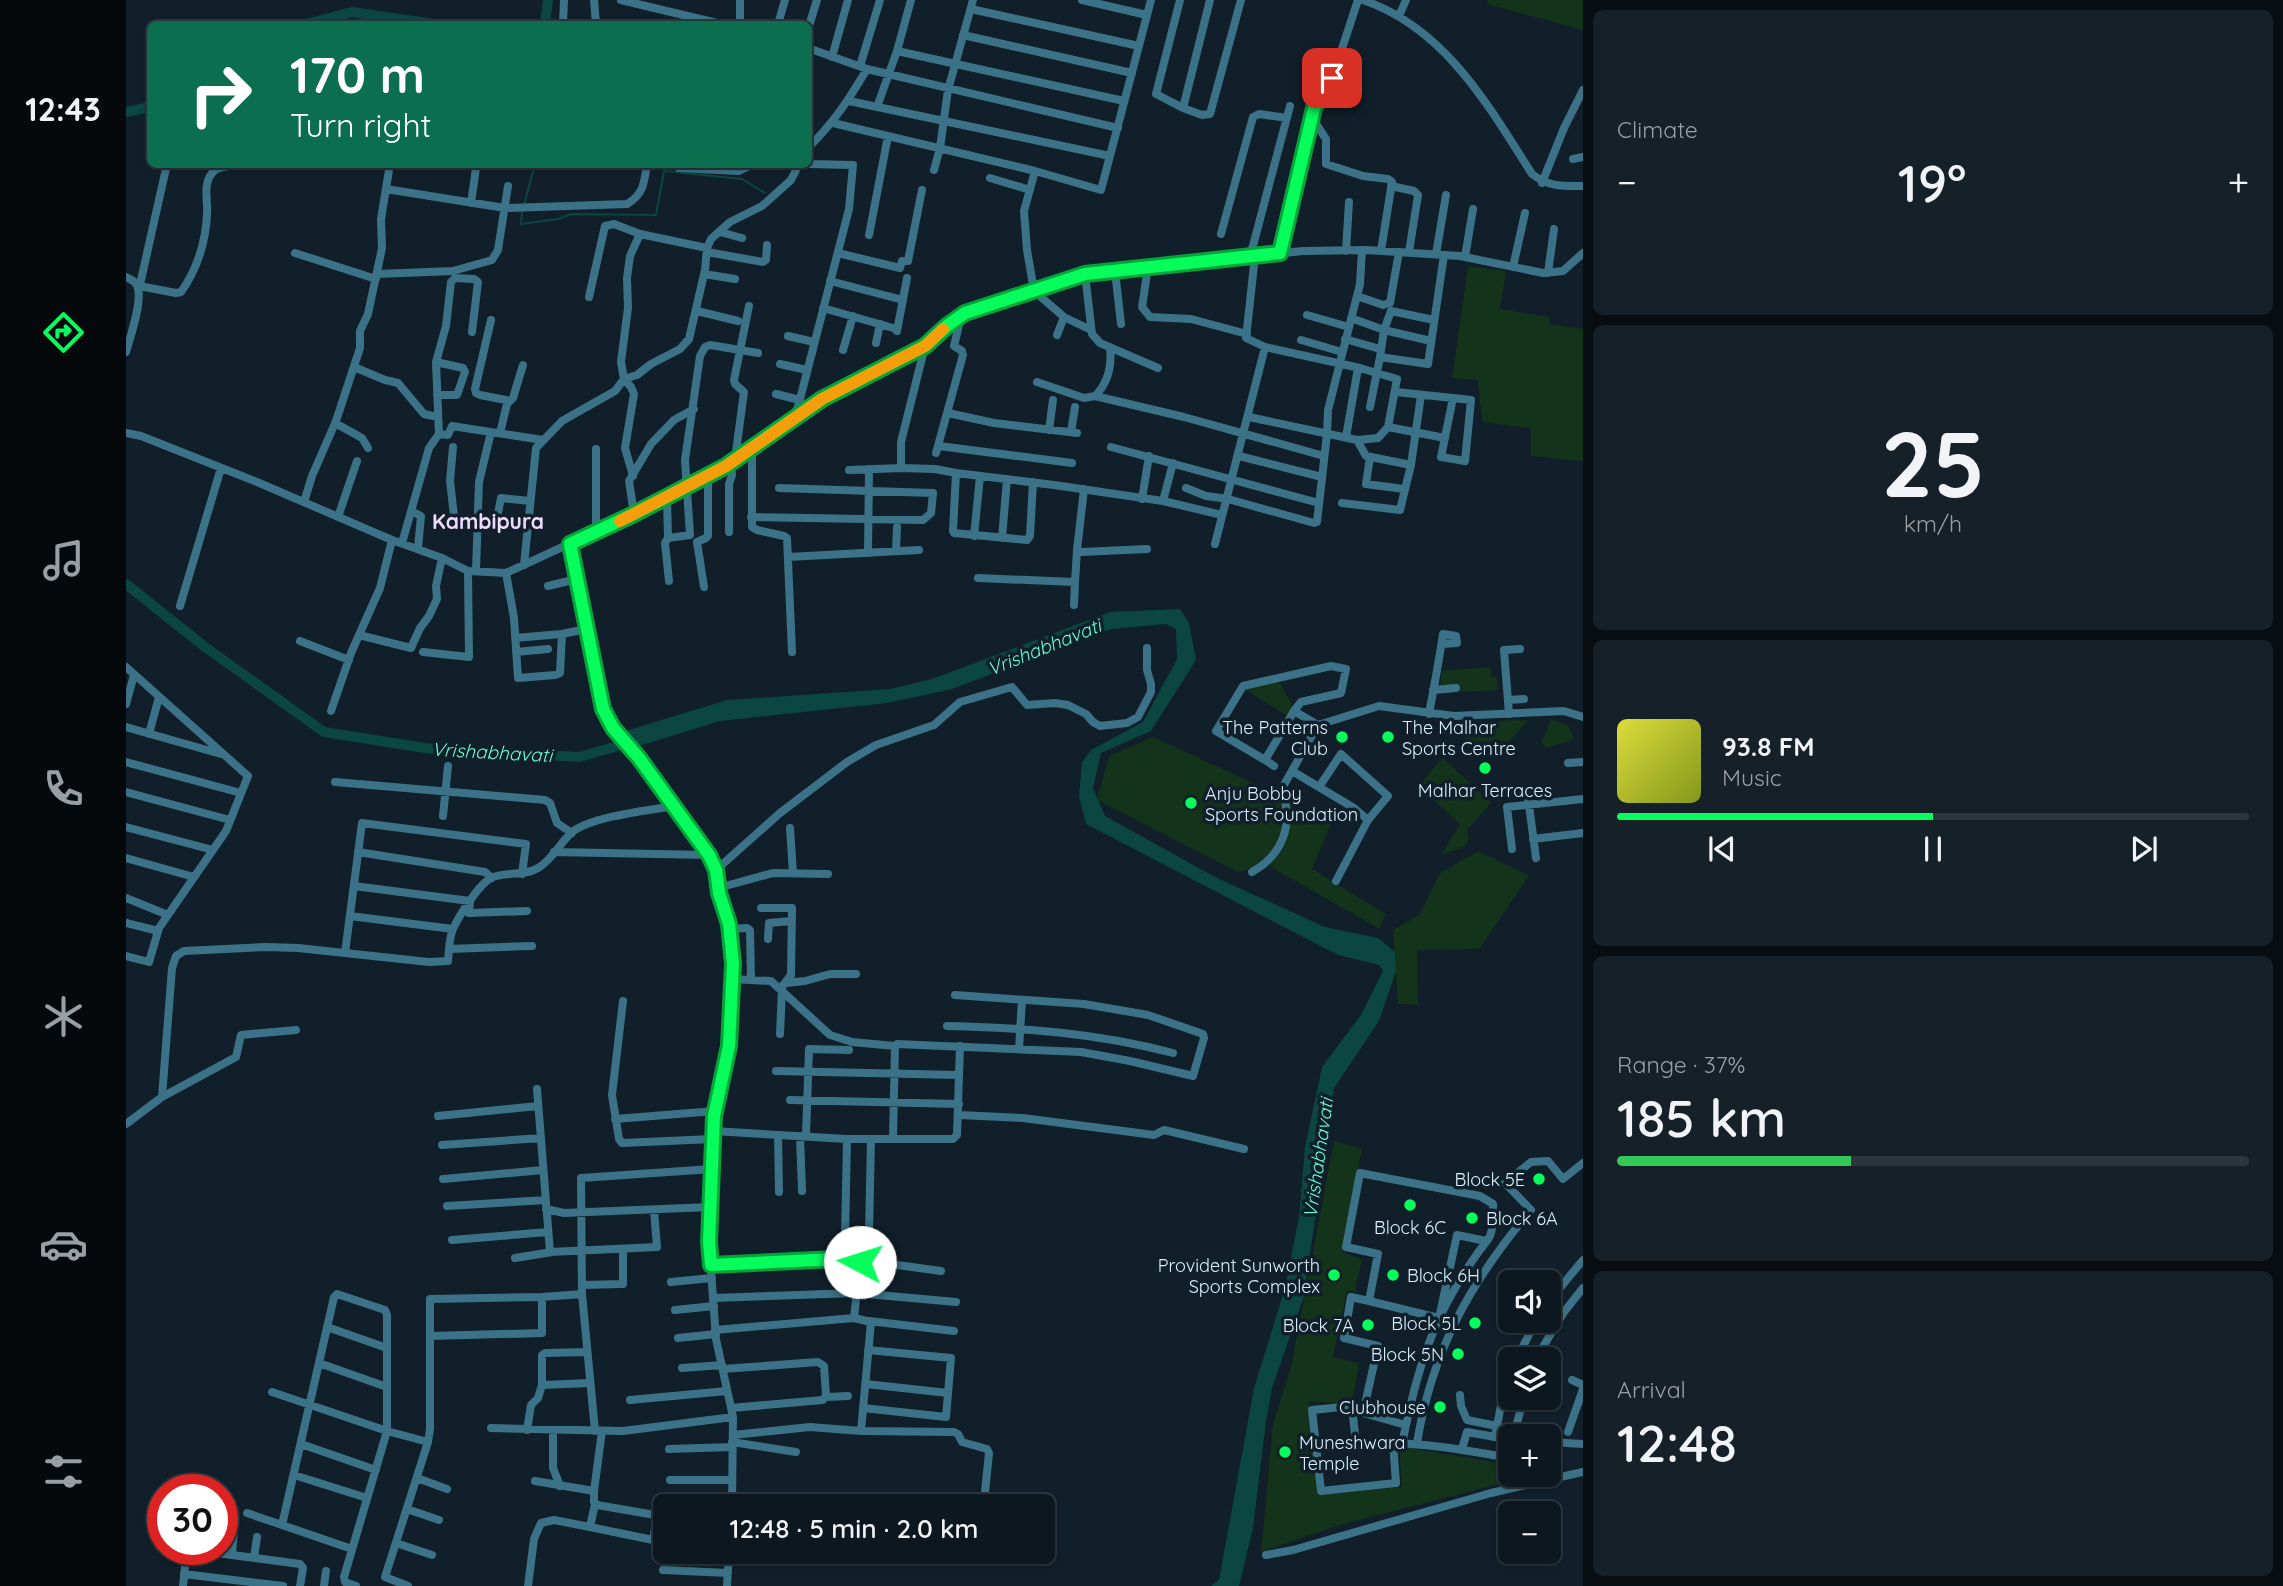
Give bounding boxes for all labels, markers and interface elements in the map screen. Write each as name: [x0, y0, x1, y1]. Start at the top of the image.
text: 170 m: [290, 44, 425, 105]
pin: [1302, 48, 1362, 108]
icon: right: [175, 49, 266, 140]
icon: arrive: [1313, 59, 1351, 97]
text: 12:43: [25, 89, 101, 129]
text: Turn right: [290, 105, 431, 145]
text: Climate: [1617, 115, 1698, 144]
text: 19°: [1898, 150, 1967, 215]
text: −: [1617, 158, 1637, 206]
text: +: [2228, 158, 2249, 206]
icon: directions: [39, 308, 88, 357]
text: 25: [1881, 406, 1985, 520]
district label: Kambipura: [432, 508, 544, 534]
text: km/h: [1904, 509, 1962, 538]
icon: music: [39, 536, 88, 585]
water label: Vrishabhavati: [984, 613, 1106, 681]
place label: The Patterns Club: [1222, 716, 1328, 760]
place label: The Malhar Sports Centre: [1402, 716, 1516, 760]
marker: The Patterns Club: [1334, 729, 1350, 745]
marker: The Malhar Sports Centre: [1380, 729, 1396, 745]
text: 93.8 FM: [1722, 730, 1815, 763]
water label: Vrishabhavati: [431, 737, 555, 767]
marker: Malhar Terraces: [1477, 760, 1493, 776]
text: Music: [1722, 763, 1782, 792]
icon: phone: [39, 764, 88, 813]
place label: Malhar Terraces: [1418, 779, 1552, 802]
place label: Anju Bobby Sports Foundation: [1205, 782, 1358, 826]
marker: Anju Bobby Sports Foundation: [1183, 795, 1199, 811]
icon: previous: [1703, 830, 1741, 868]
icon: pause: [1914, 830, 1952, 868]
icon: next: [2125, 830, 2163, 868]
icon: climate: [39, 992, 88, 1041]
text: Range · 37%: [1617, 1050, 1745, 1079]
text: 185 km: [1617, 1085, 1786, 1150]
water label: Vrishabhavati: [1298, 1095, 1339, 1219]
place label: Block 5E: [1455, 1168, 1525, 1191]
marker: Block 5E: [1531, 1171, 1547, 1187]
marker: Block 6C: [1402, 1197, 1418, 1213]
place label: Block 6A: [1486, 1207, 1558, 1230]
marker: Block 6A: [1464, 1210, 1480, 1226]
place label: Block 6C: [1374, 1216, 1446, 1239]
icon: car: [39, 1220, 88, 1269]
position arrow: [823, 1225, 897, 1299]
place label: Provident Sunworth Sports Complex: [1158, 1254, 1320, 1298]
place label: Block 6H: [1407, 1264, 1480, 1287]
marker: Provident Sunworth Sports Complex: [1326, 1267, 1342, 1283]
marker: Block 6H: [1385, 1267, 1401, 1283]
map controls: [1498, 1270, 1561, 1564]
button: sound: [1498, 1270, 1561, 1333]
place label: Block 5L: [1391, 1312, 1461, 1335]
place label: Block 7A: [1283, 1314, 1354, 1337]
marker: Block 5L: [1467, 1315, 1483, 1331]
marker: Block 7A: [1360, 1317, 1376, 1333]
place label: Block 5N: [1371, 1343, 1444, 1366]
marker: Block 5N: [1450, 1346, 1466, 1362]
button: layers: [1498, 1347, 1561, 1410]
text: Arrival: [1617, 1375, 1686, 1404]
place label: Clubhouse: [1339, 1396, 1426, 1419]
marker: Clubhouse: [1432, 1399, 1448, 1415]
text: 12:48: [1617, 1410, 1737, 1475]
button: +: [1498, 1424, 1561, 1487]
place label: Muneshwara Temple: [1299, 1431, 1406, 1475]
marker: Muneshwara Temple: [1277, 1444, 1293, 1460]
icon: filters: [39, 1447, 88, 1496]
speed limit sign: 30: [147, 1474, 238, 1565]
button: −: [1498, 1501, 1561, 1564]
text: 12:48 · 5 min · 2.0 km: [729, 1512, 979, 1545]

